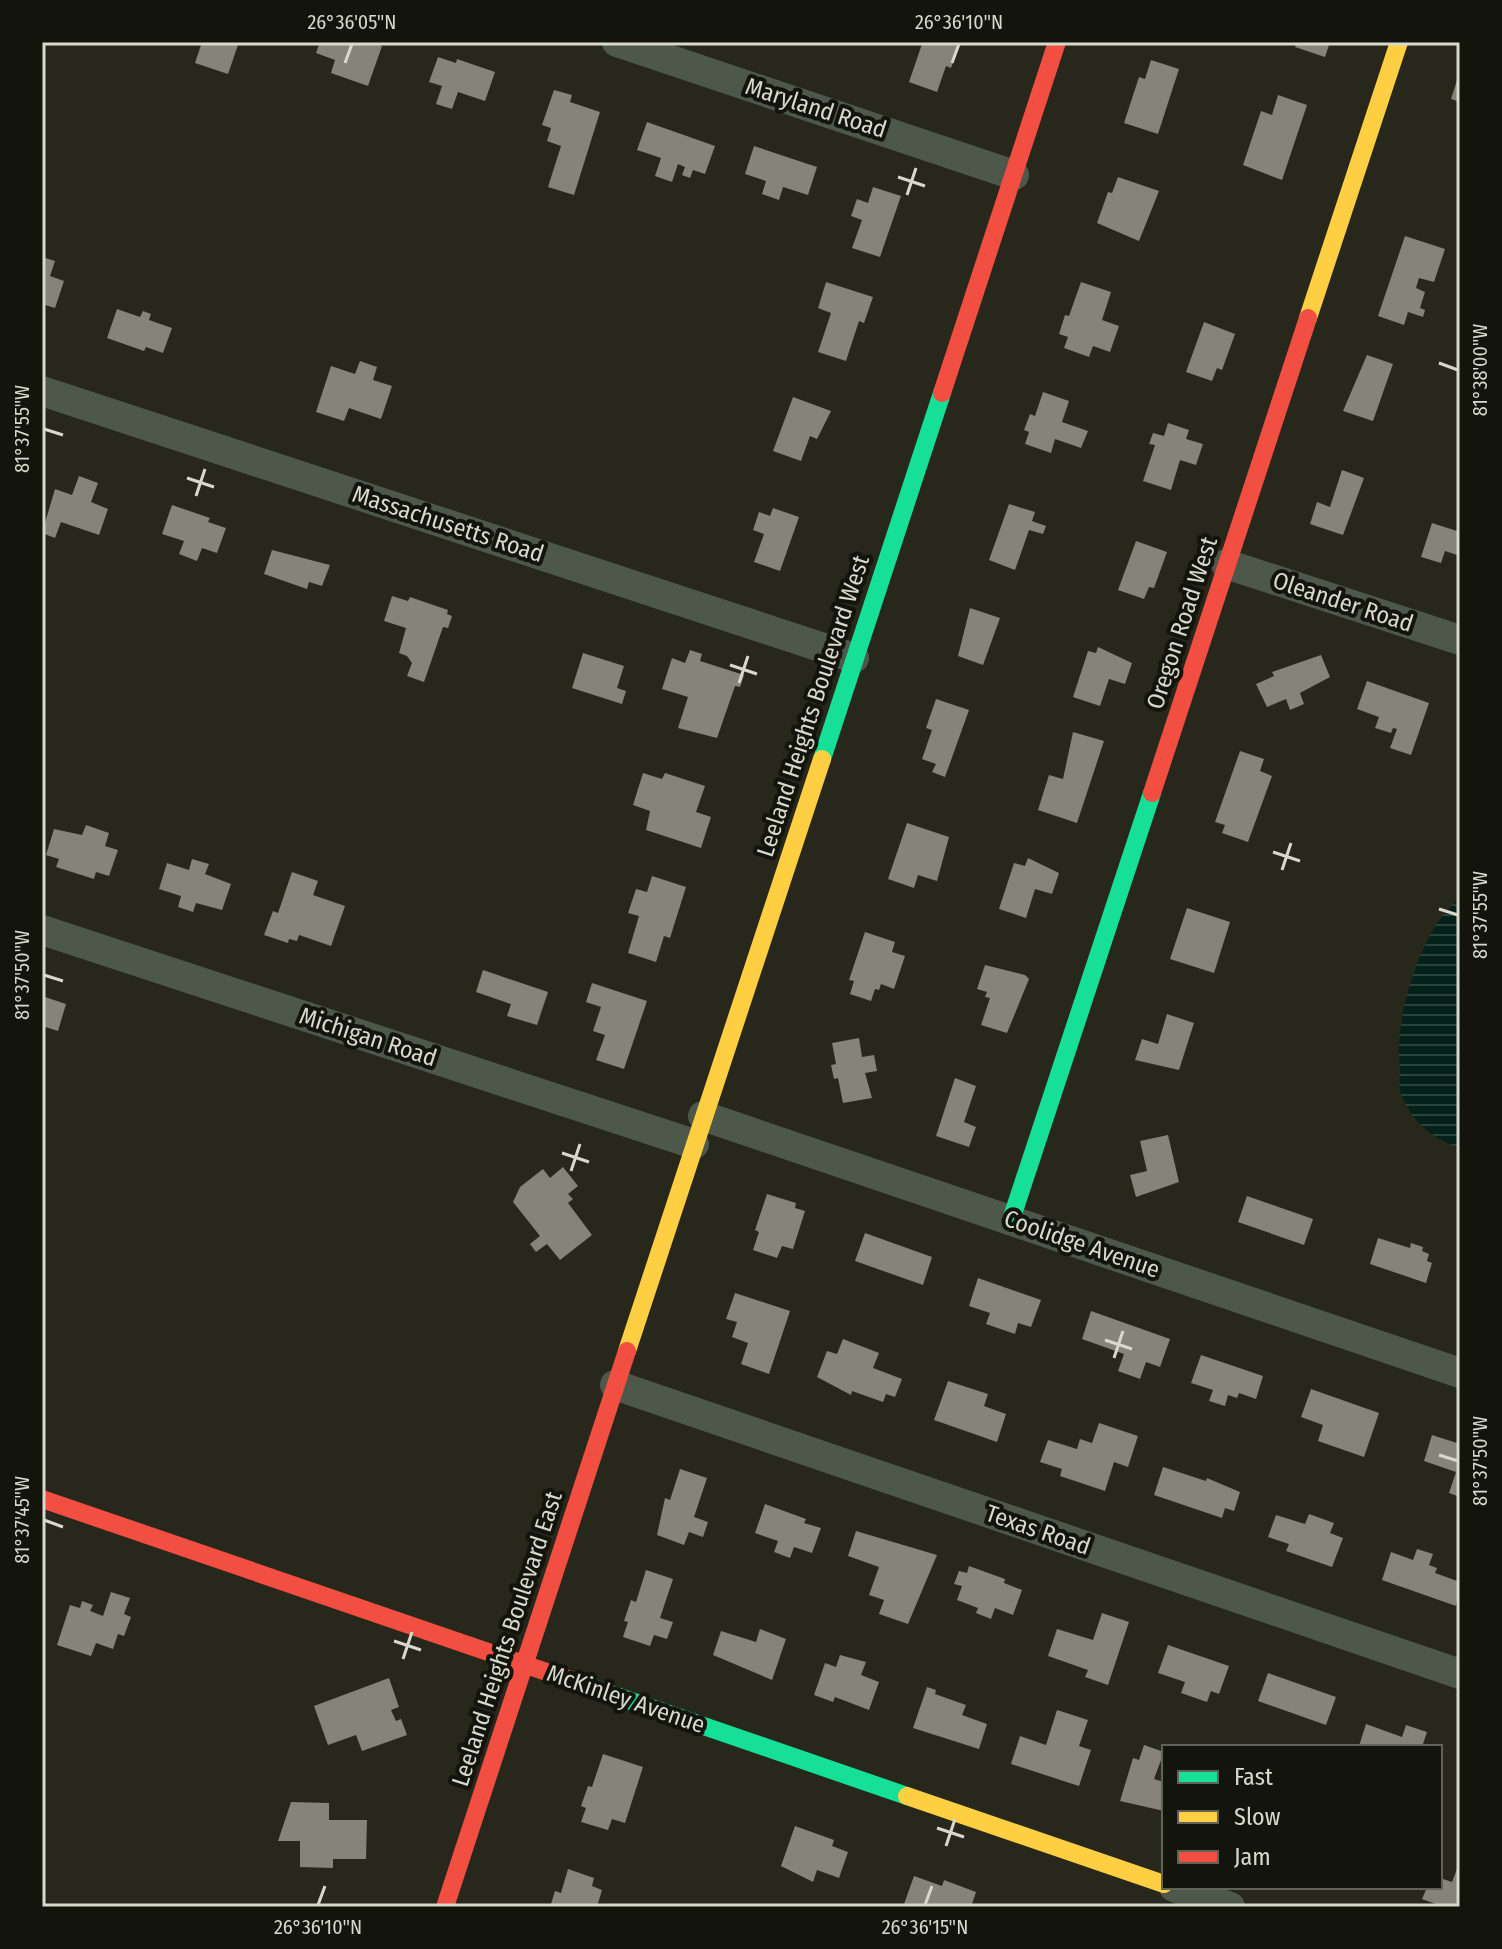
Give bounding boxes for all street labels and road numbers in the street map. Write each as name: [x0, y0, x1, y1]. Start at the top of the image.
street label: Maryland Road: [742, 72, 890, 144]
street label: Massachusetts Road: [349, 480, 547, 568]
street label: Oregon Road West: [1141, 533, 1223, 713]
street label: Leeland Heights Boulevard West: [751, 552, 875, 860]
street label: Oleander Road: [1269, 566, 1417, 638]
street label: Michigan Road: [296, 1002, 440, 1072]
street label: Coolidge Avenue: [1001, 1204, 1163, 1284]
street label: Leeland Heights Boulevard East: [446, 1488, 568, 1790]
street label: Texas Road: [982, 1499, 1094, 1561]
street label: McKinley Avenue: [543, 1659, 709, 1739]

